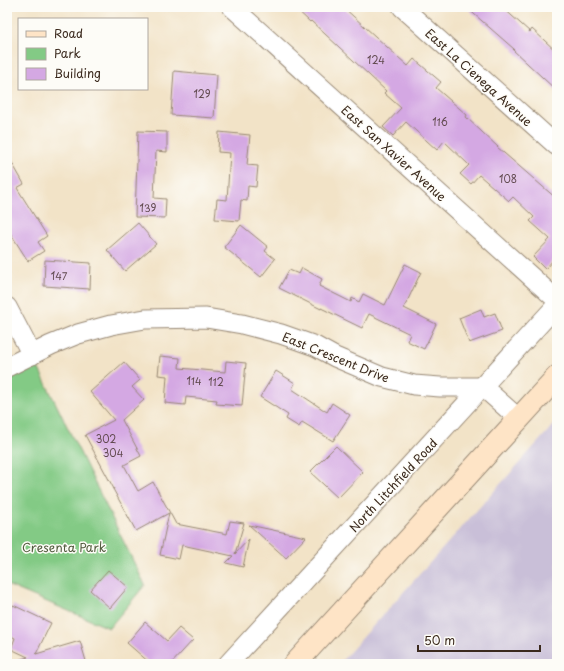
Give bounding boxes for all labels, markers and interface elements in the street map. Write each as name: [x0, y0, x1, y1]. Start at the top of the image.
legend: [18, 18, 148, 90]
text: Road: [54, 24, 83, 42]
street label: East La Cienega Avenue: [422, 24, 537, 130]
text: Park: [54, 44, 81, 62]
house number: 124: [367, 52, 385, 67]
text: Building: [54, 64, 101, 82]
house number: 129: [193, 86, 211, 101]
street label: East San Xavier Avenue: [338, 101, 451, 205]
house number: 116: [432, 114, 448, 129]
house number: 108: [499, 171, 517, 186]
house number: 139: [140, 200, 157, 215]
house number: 147: [51, 268, 68, 283]
street label: East Crescent Drive: [280, 327, 392, 387]
house number: 114: [187, 373, 202, 388]
house number: 112: [208, 374, 224, 389]
house number: 302: [96, 431, 116, 446]
street label: North Litchfield Road: [345, 434, 441, 536]
house number: 304: [103, 445, 124, 460]
park label: Cresenta Park: [22, 538, 106, 556]
scale bar: [418, 627, 540, 653]
text: 50 m: [424, 631, 455, 649]

